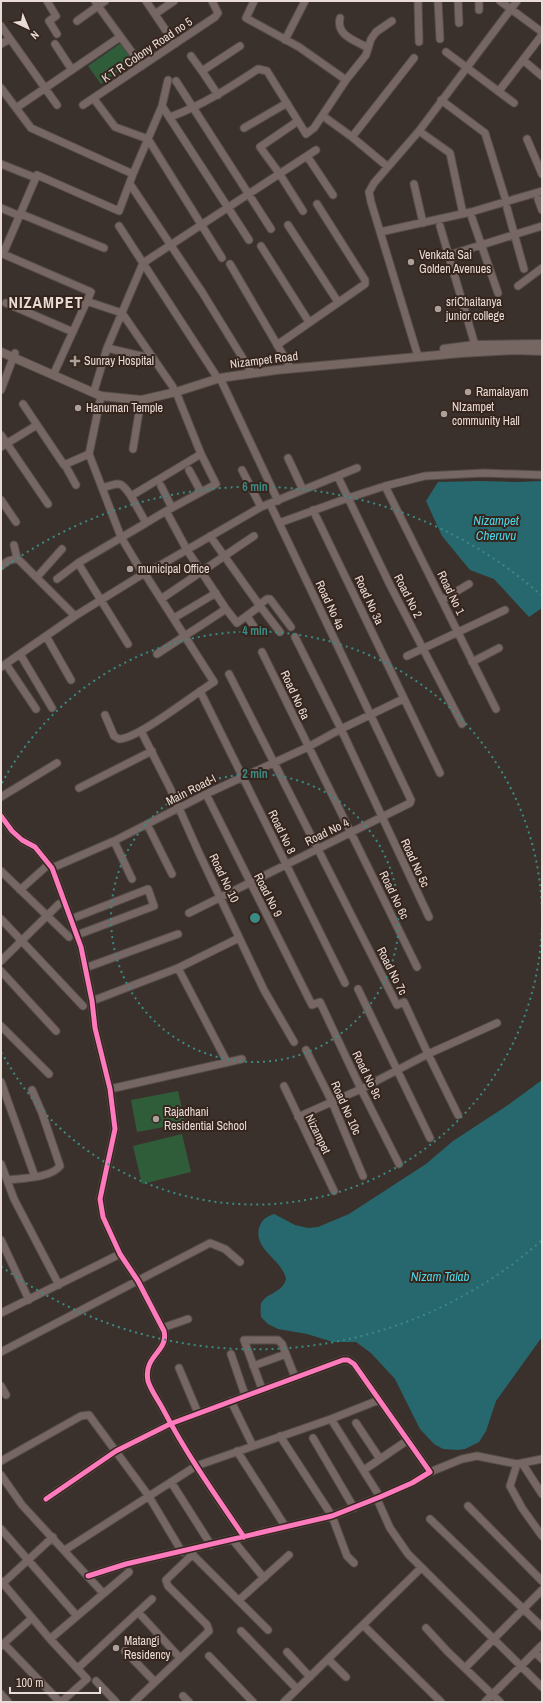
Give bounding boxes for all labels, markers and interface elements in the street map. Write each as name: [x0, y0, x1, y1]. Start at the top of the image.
north arrow: [8, 8, 48, 48]
street label: K T R Colony Road no 5: [98, 13, 196, 86]
text: N: [28, 28, 42, 42]
place label: Venkata Sai Golden Avenues: [419, 247, 491, 277]
marker: Venkata Sai Golden Avenues: [406, 257, 416, 267]
district label: NIZAMPET: [8, 291, 84, 313]
place label: sriChaitanya junior college: [445, 294, 505, 324]
marker: sriChaitanya junior college: [433, 304, 443, 314]
street label: Nizampet Road: [229, 348, 299, 372]
place label: Sunray Hospital: [84, 353, 154, 369]
marker: Sunray Hospital: [69, 355, 81, 367]
place label: Ramalayam: [476, 384, 529, 400]
marker: Ramalayam: [463, 387, 473, 397]
place label: NIzampet community Hall: [452, 399, 520, 429]
place label: Hanuman Temple: [86, 400, 163, 416]
marker: Hanuman Temple: [73, 403, 83, 413]
marker: NIzampet community Hall: [439, 409, 449, 419]
text: 6 min: [242, 479, 268, 495]
water label: Nizampet Cheruvu: [473, 512, 520, 544]
place label: municipal Office: [138, 561, 210, 577]
marker: municipal Office: [125, 564, 135, 574]
street label: Road No 1: [433, 568, 469, 618]
street label: Road No 2: [390, 571, 426, 621]
street label: Road No 3a: [351, 573, 388, 628]
street label: Road No 4a: [312, 578, 349, 633]
text: 4 min: [242, 623, 268, 639]
street label: Road No 6a: [277, 668, 314, 723]
text: 2 min: [242, 766, 268, 782]
street label: Main Road-I: [163, 771, 219, 809]
street label: Road No 8: [264, 807, 300, 857]
street label: Road No 4: [302, 814, 352, 850]
street label: Road No 5c: [397, 836, 433, 890]
street label: Road No 10: [205, 851, 243, 905]
street label: Road No 6c: [375, 868, 413, 922]
street label: Road No 9: [250, 870, 286, 920]
centre of rings: [248, 911, 262, 925]
street label: Road No 7c: [373, 944, 411, 998]
street label: Road No 9c: [348, 1048, 386, 1102]
street label: Road No 10c: [327, 1079, 365, 1138]
place label: Rajadhani Residential School: [164, 1104, 247, 1134]
street label: Nizampet: [302, 1112, 335, 1157]
marker: Rajadhani Residential School: [151, 1114, 161, 1124]
water label: Nizam Talab: [411, 1268, 469, 1285]
place label: Matangi Residency: [124, 1633, 171, 1663]
marker: Matangi Residency: [111, 1643, 121, 1653]
scale bar: [10, 1669, 100, 1695]
text: 100 m: [16, 1675, 43, 1691]

